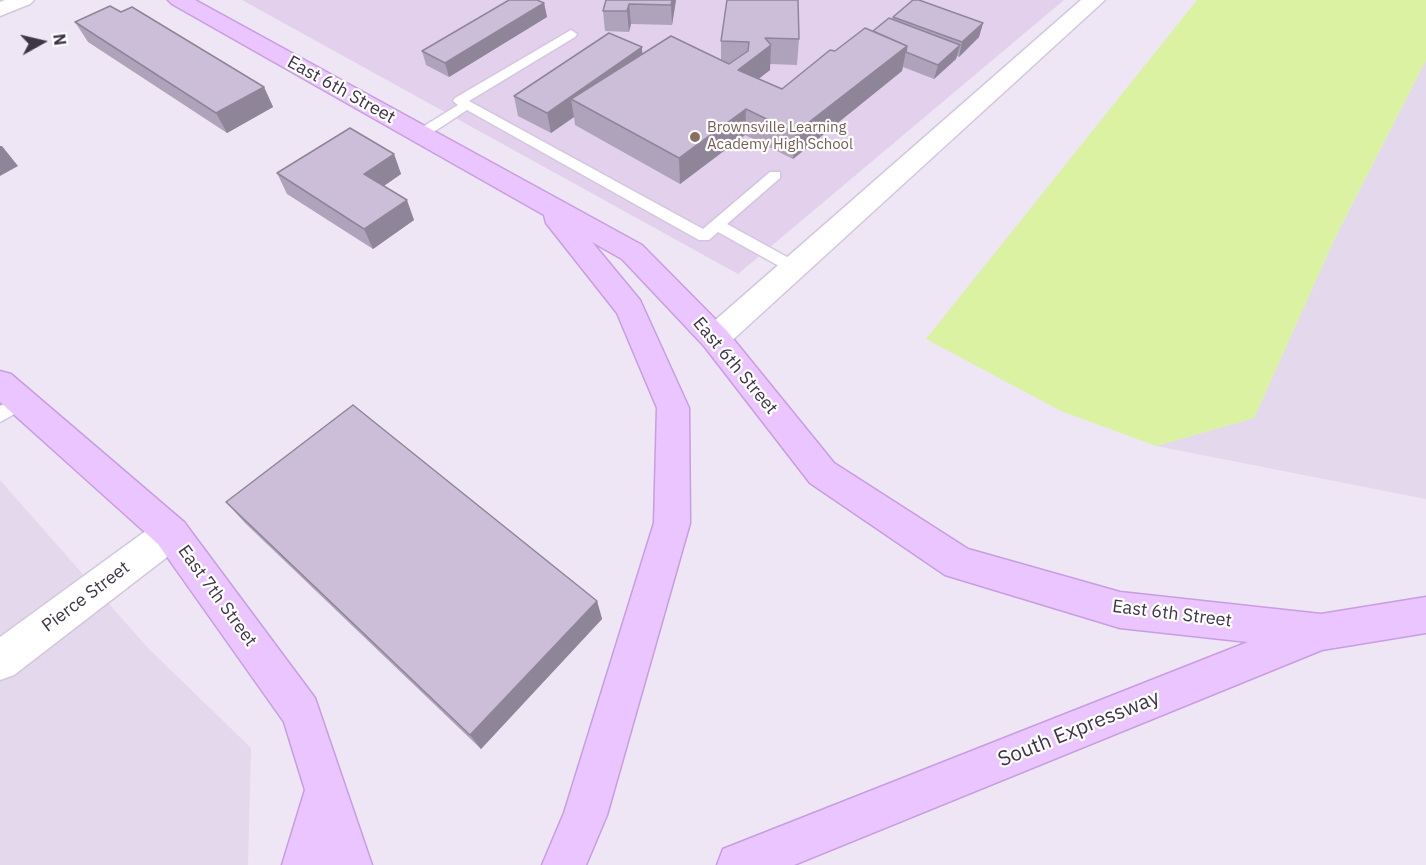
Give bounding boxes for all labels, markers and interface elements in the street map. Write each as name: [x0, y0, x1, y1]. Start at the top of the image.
north arrow: [12, 12, 72, 72]
text: N: [49, 32, 71, 47]
street label: East 6th Street: [283, 51, 399, 129]
place label: Brownsville Learning Academy High School: [707, 119, 853, 154]
marker: Brownsville Learning Academy High School: [688, 130, 702, 144]
street label: East 6th Street: [688, 313, 782, 419]
street label: East 7th Street: [173, 541, 261, 651]
street label: Pierce Street: [38, 557, 134, 637]
street label: East 6th Street: [1111, 596, 1233, 632]
street label: South Expressway: [995, 685, 1163, 773]

